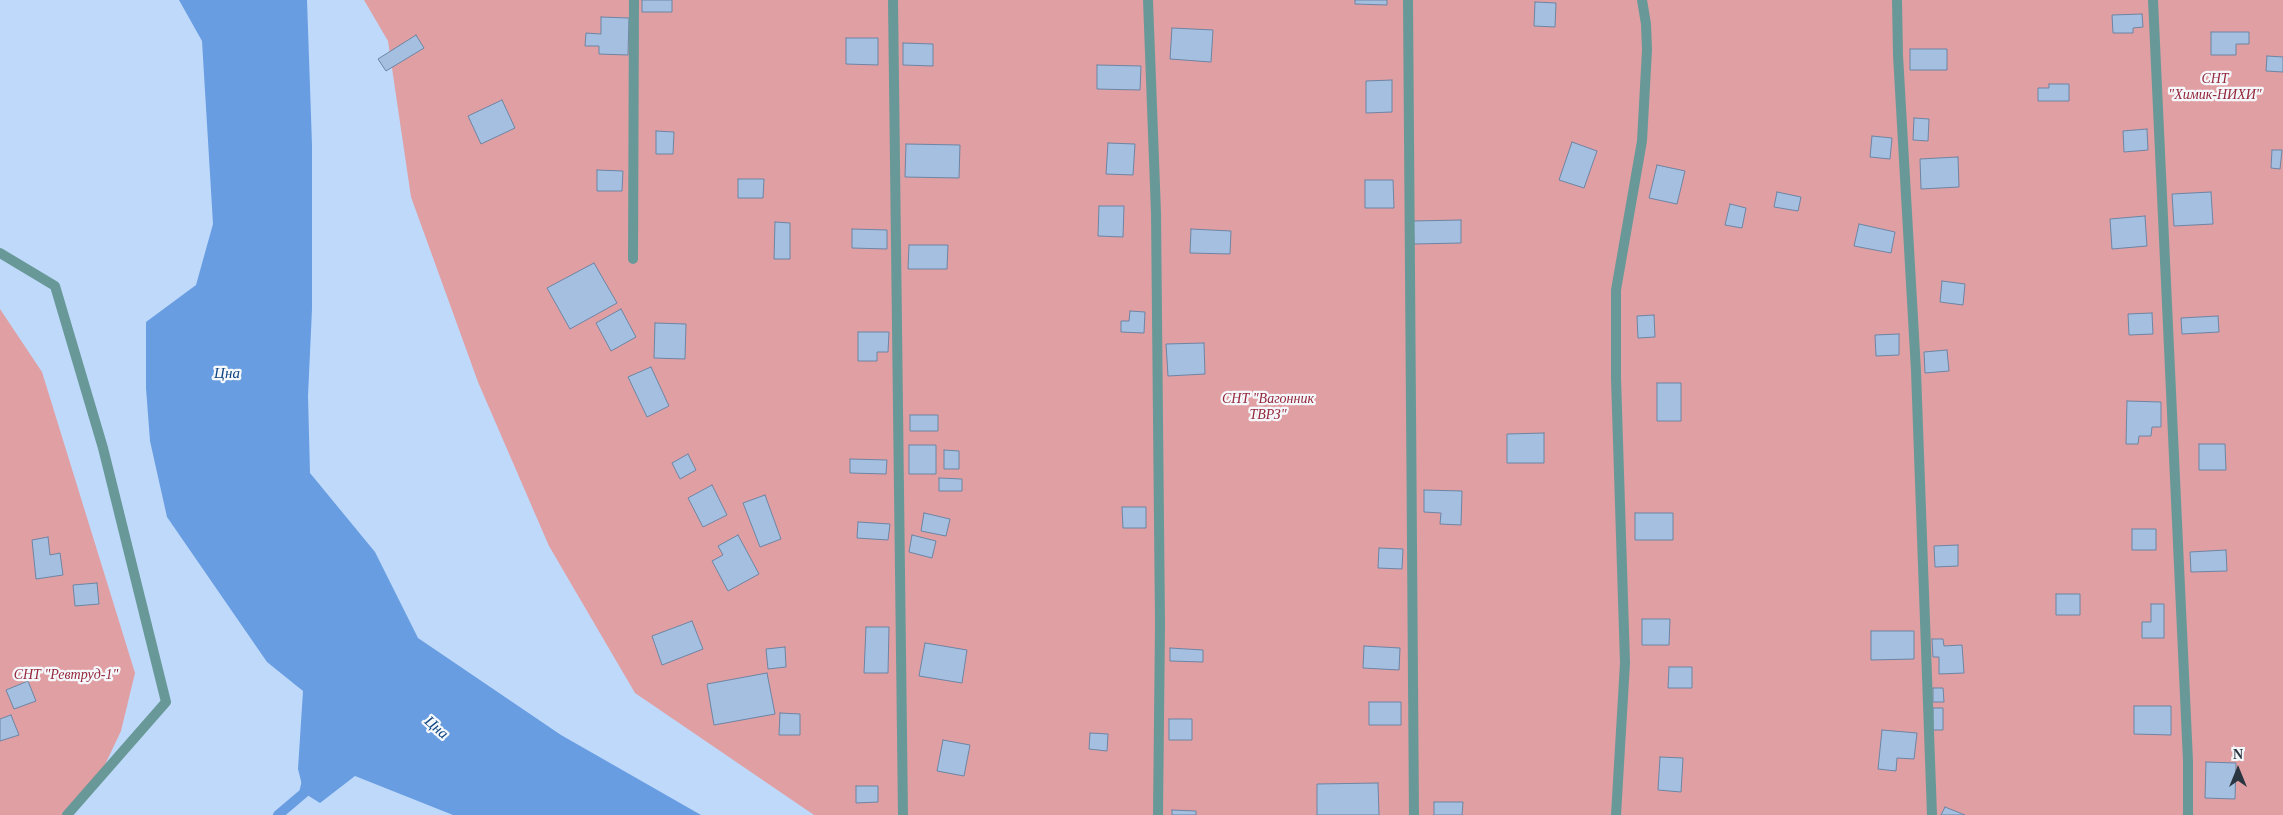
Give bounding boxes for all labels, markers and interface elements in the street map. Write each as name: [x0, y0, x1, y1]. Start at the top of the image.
park label: СНТ "Химик-НИХИ": [2168, 71, 2262, 104]
water label: Цна: [214, 365, 240, 383]
park label: СНТ "Вагонник ТВРЗ": [1222, 391, 1314, 424]
park label: СНТ "Ревтруд-1": [14, 667, 118, 683]
water label: Цна: [420, 713, 452, 743]
north arrow: [2213, 745, 2263, 795]
text: N: [2233, 747, 2243, 762]

